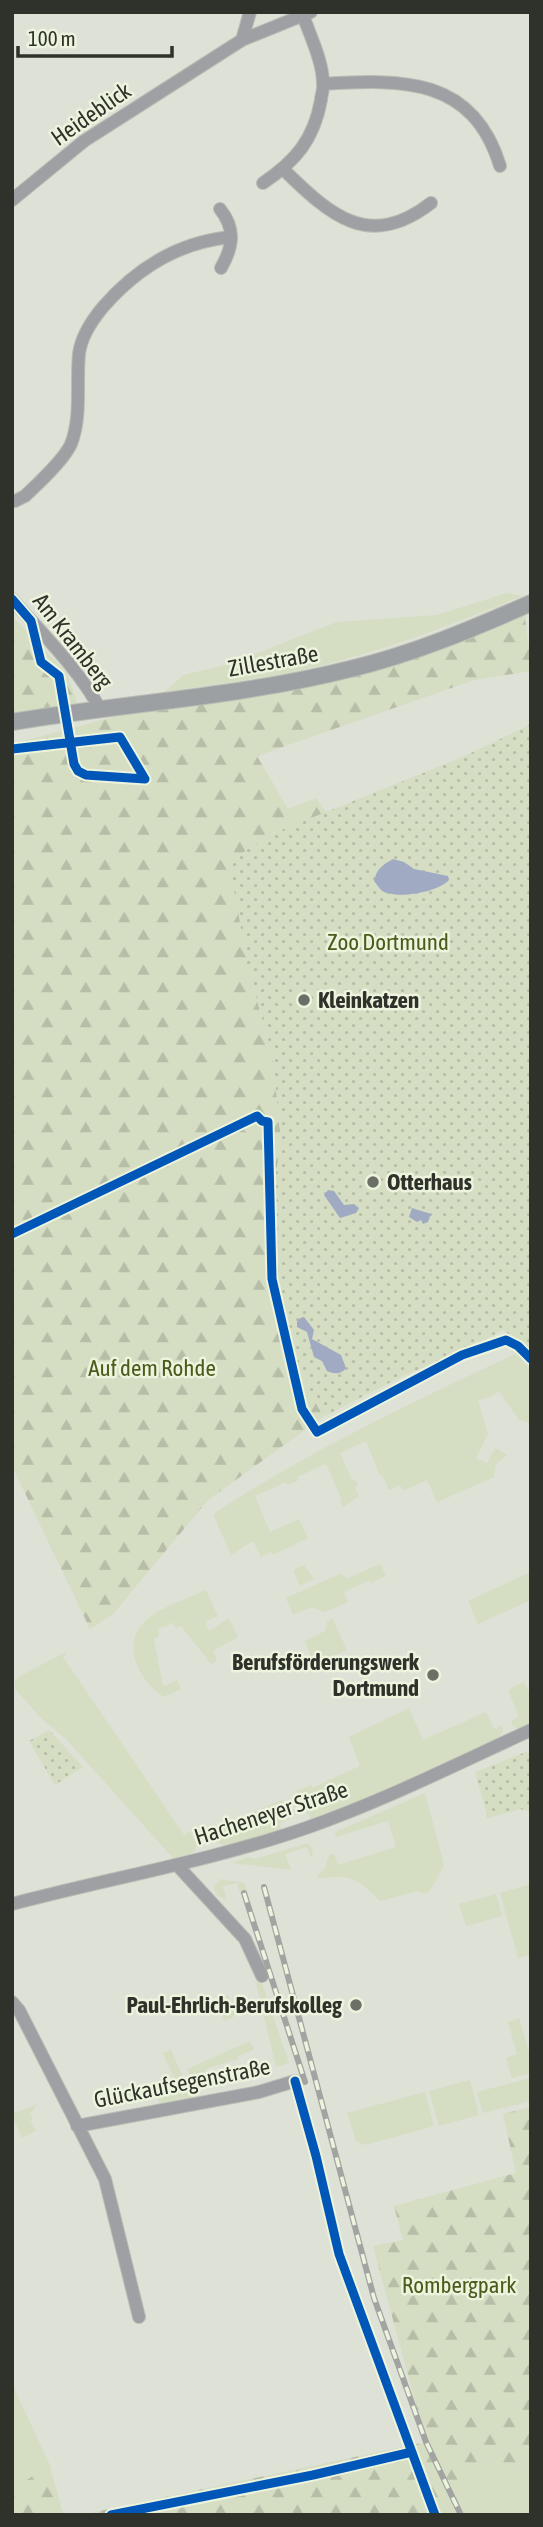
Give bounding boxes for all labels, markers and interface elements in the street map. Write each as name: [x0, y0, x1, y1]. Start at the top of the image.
scale bar: [18, 14, 172, 58]
text: 100 m: [28, 26, 76, 50]
street label: Heideblick: [46, 77, 136, 151]
street label: Am Kramberg: [28, 588, 118, 694]
street label: Zillestraße: [226, 640, 320, 682]
park label: Zoo Dortmund: [327, 929, 449, 955]
place label: Kleinkatzen: [318, 987, 419, 1013]
marker: Kleinkatzen: [296, 992, 312, 1008]
place label: Otterhaus: [387, 1169, 472, 1195]
marker: Otterhaus: [365, 1174, 381, 1190]
park label: Auf dem Rohde: [88, 1355, 216, 1381]
place label: Berufsförderungswerk Dortmund: [232, 1649, 420, 1701]
marker: Berufsförderungswerk Dortmund: [425, 1667, 441, 1683]
street label: Hacheneyer Straße: [191, 1776, 351, 1850]
place label: Paul-Ehrlich-Berufskolleg: [127, 1992, 342, 2018]
marker: Paul-Ehrlich-Berufskolleg: [348, 1997, 364, 2013]
street label: Glückaufsegenstraße: [92, 2053, 272, 2113]
park label: Rombergpark: [402, 2272, 516, 2298]

